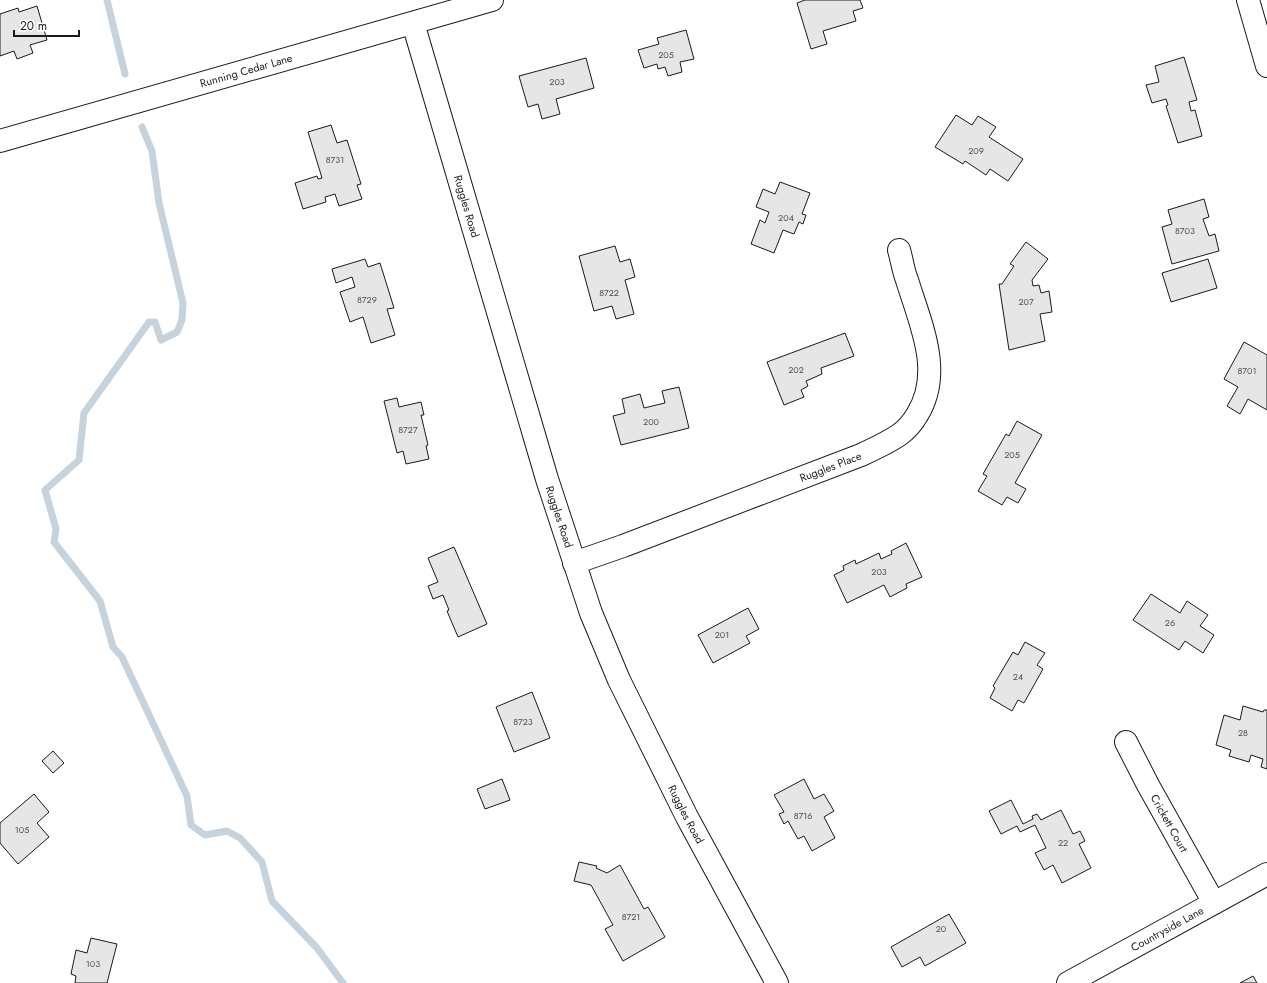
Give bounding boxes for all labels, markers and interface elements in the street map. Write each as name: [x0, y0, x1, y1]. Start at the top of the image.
scale bar: [14, 12, 79, 38]
text: 20 m: [20, 17, 47, 35]
house number: 205: [658, 48, 674, 61]
street label: Running Cedar Lane: [198, 50, 294, 91]
house number: 203: [549, 75, 565, 88]
house number: 209: [968, 144, 984, 157]
house number: 8731: [326, 153, 344, 166]
street label: Ruggles Road: [450, 173, 484, 239]
house number: 204: [778, 211, 794, 224]
house number: 8703: [1175, 224, 1195, 237]
house number: 8722: [599, 286, 619, 299]
house number: 8729: [357, 293, 377, 306]
house number: 207: [1018, 295, 1034, 308]
house number: 202: [788, 363, 804, 376]
house number: 8701: [1238, 364, 1256, 377]
house number: 200: [643, 415, 660, 428]
house number: 8727: [398, 423, 418, 436]
street label: Ruggles Place: [797, 447, 864, 486]
house number: 205: [1004, 448, 1020, 461]
street label: Ruggles Road: [542, 484, 577, 550]
house number: 203: [871, 565, 887, 578]
house number: 26: [1165, 616, 1175, 629]
house number: 201: [715, 628, 729, 641]
house number: 24: [1013, 670, 1023, 683]
house number: 8723: [513, 715, 533, 728]
house number: 28: [1238, 726, 1248, 739]
street label: Ruggles Road: [664, 782, 708, 847]
street label: Crickett Court: [1147, 791, 1192, 855]
house number: 8716: [794, 809, 812, 822]
house number: 105: [15, 823, 29, 836]
house number: 22: [1058, 836, 1068, 849]
street label: Countryside Lane: [1128, 902, 1207, 955]
house number: 8721: [622, 910, 640, 923]
house number: 20: [936, 922, 947, 935]
house number: 103: [86, 957, 100, 970]

